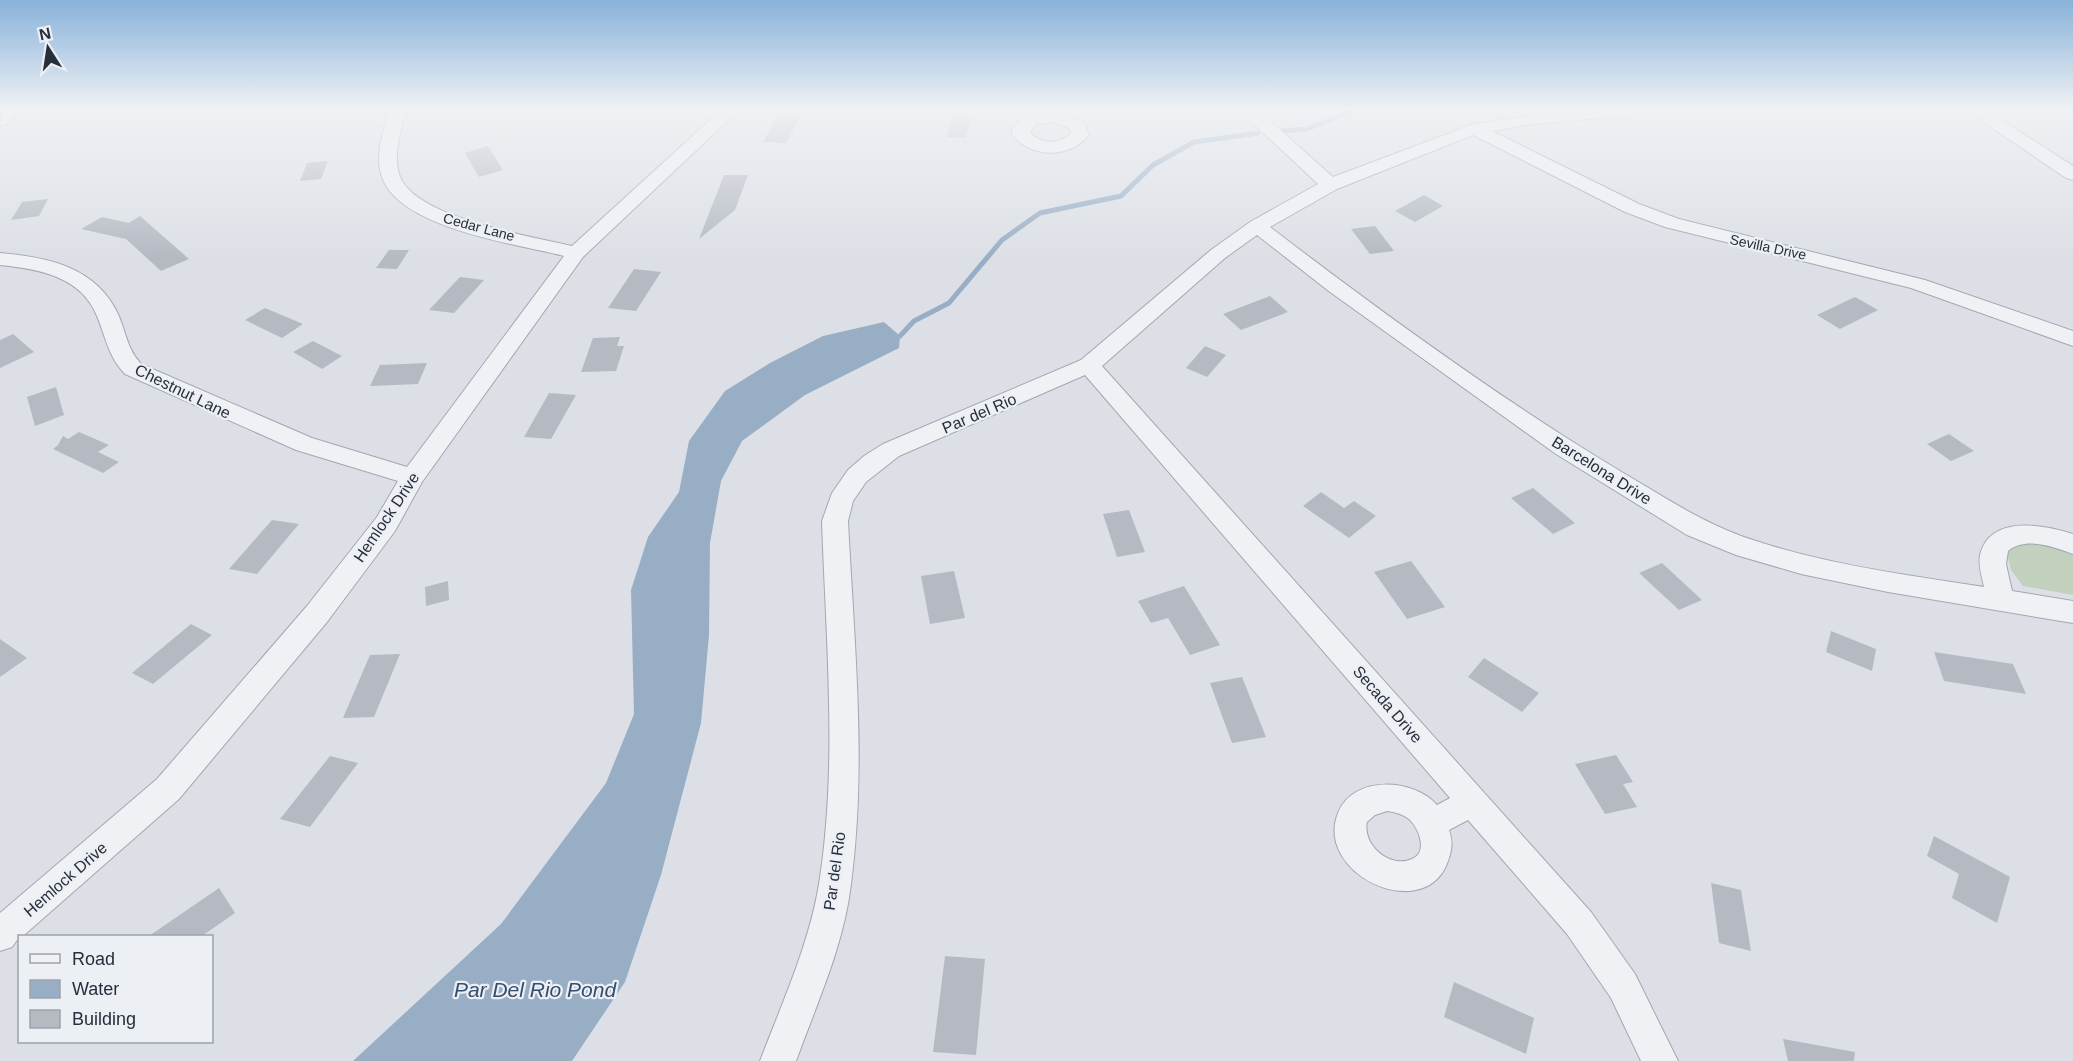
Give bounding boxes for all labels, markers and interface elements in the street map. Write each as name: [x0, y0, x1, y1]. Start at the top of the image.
north arrow: [18, 18, 78, 78]
text: N: [38, 24, 52, 43]
street label: Cedar Lane: [442, 210, 517, 244]
street label: Sevilla Drive: [1728, 231, 1808, 263]
street label: Chestnut Lane: [132, 361, 233, 422]
street label: Par del Rio: [939, 390, 1019, 437]
street label: Barcelona Drive: [1549, 433, 1655, 508]
street label: Hemlock Drive: [350, 469, 423, 565]
street label: Secada Drive: [1350, 663, 1426, 746]
street label: Par del Rio: [821, 831, 848, 911]
street label: Hemlock Drive: [21, 839, 110, 920]
legend: [18, 935, 213, 1043]
text: Road: [72, 949, 115, 969]
water label: Par Del Rio Pond: [454, 978, 617, 1001]
text: Water: [72, 979, 119, 999]
text: Building: [72, 1009, 136, 1029]

